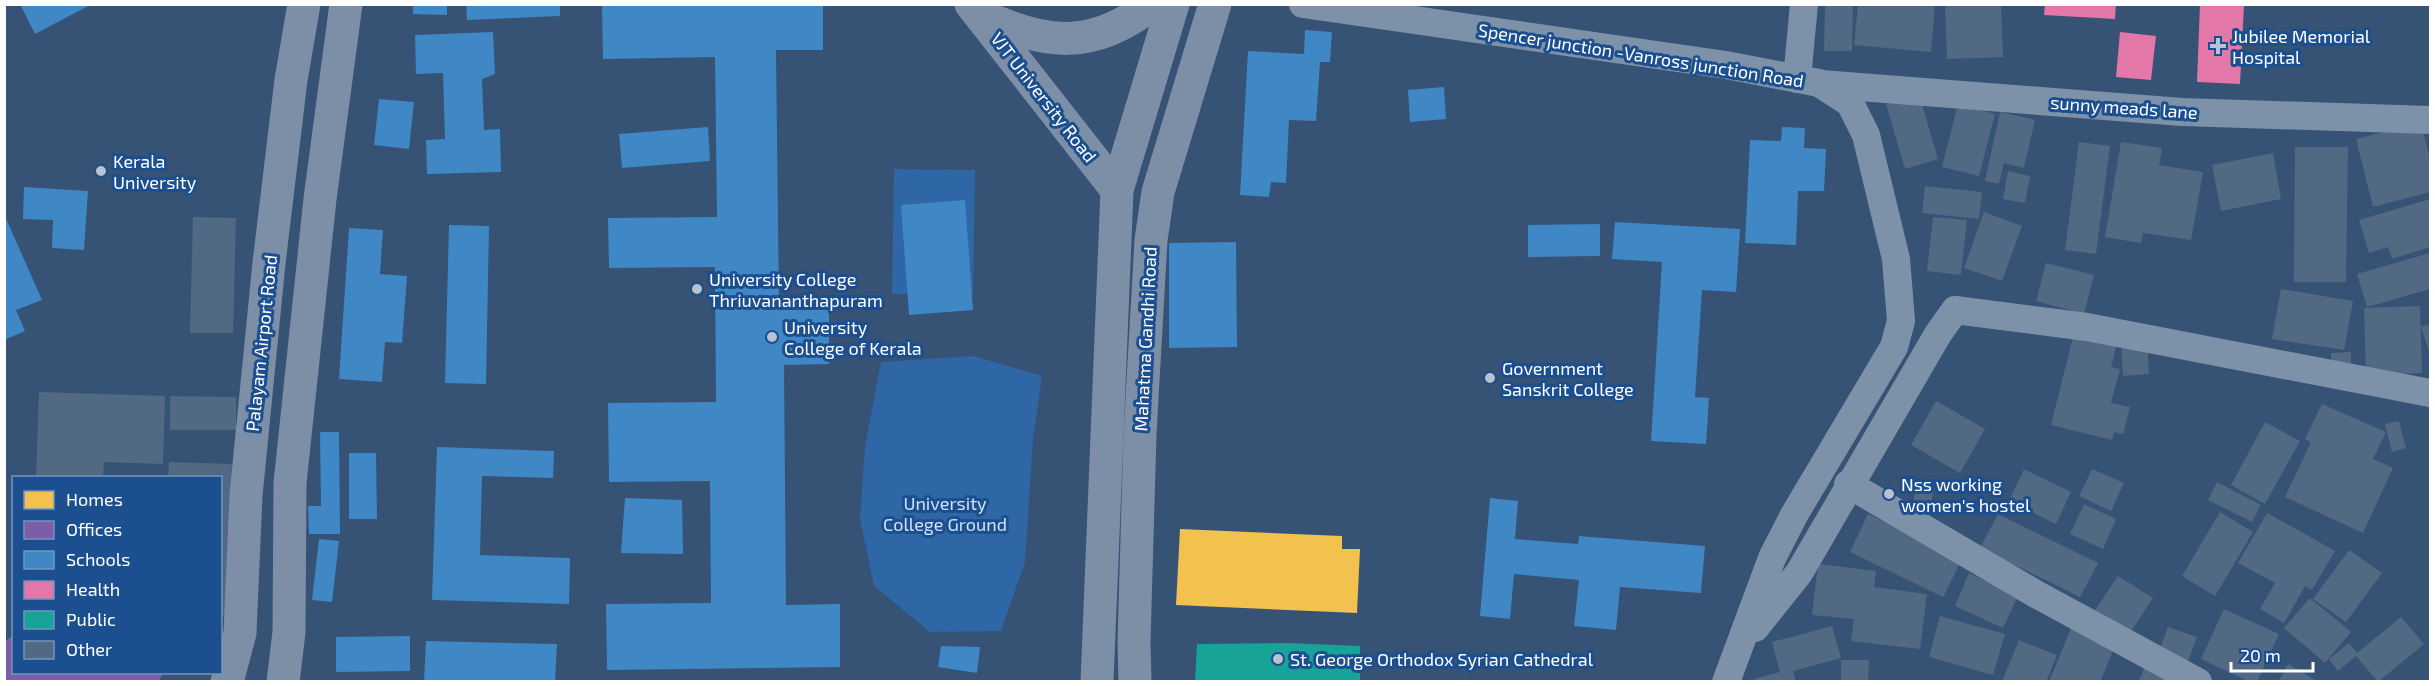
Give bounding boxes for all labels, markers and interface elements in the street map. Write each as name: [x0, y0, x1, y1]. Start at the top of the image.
street label: Spencer junction -Vanross junction Road: [1477, 18, 1805, 92]
place label: Jubilee Memorial Hospital: [2232, 25, 2371, 68]
street label: VJT University Road: [986, 28, 1102, 166]
marker: Jubilee Memorial Hospital: [2209, 37, 2227, 55]
street label: sunny meads lane: [2050, 91, 2198, 123]
place label: Kerala University: [113, 150, 197, 193]
marker: Kerala University: [94, 164, 108, 178]
street label: Mahatma Gandhi Road: [1129, 246, 1161, 432]
street label: Palayam Airport Road: [241, 254, 281, 432]
place label: University College Thriuvananthapuram: [709, 268, 883, 311]
marker: University College Thriuvananthapuram: [690, 282, 704, 296]
place label: University College of Kerala: [784, 316, 922, 359]
marker: University College of Kerala: [765, 330, 779, 344]
place label: Government Sanskrit College: [1502, 357, 1634, 400]
marker: Government Sanskrit College: [1483, 371, 1497, 385]
place label: Nss working women's hostel: [1901, 473, 2031, 516]
legend: [12, 476, 222, 674]
marker: Nss working women's hostel: [1882, 487, 1896, 501]
text: Homes: [66, 488, 123, 510]
park label: University College Ground: [883, 492, 1007, 535]
text: Offices: [66, 518, 122, 540]
text: Schools: [66, 548, 130, 570]
text: Health: [66, 578, 120, 600]
text: Public: [66, 608, 116, 630]
scale bar: [2231, 635, 2314, 673]
text: Other: [66, 638, 112, 660]
text: 20 m: [2240, 644, 2281, 666]
place label: St. George Orthodox Syrian Cathedral: [1290, 648, 1594, 670]
marker: St. George Orthodox Syrian Cathedral: [1271, 652, 1285, 666]

